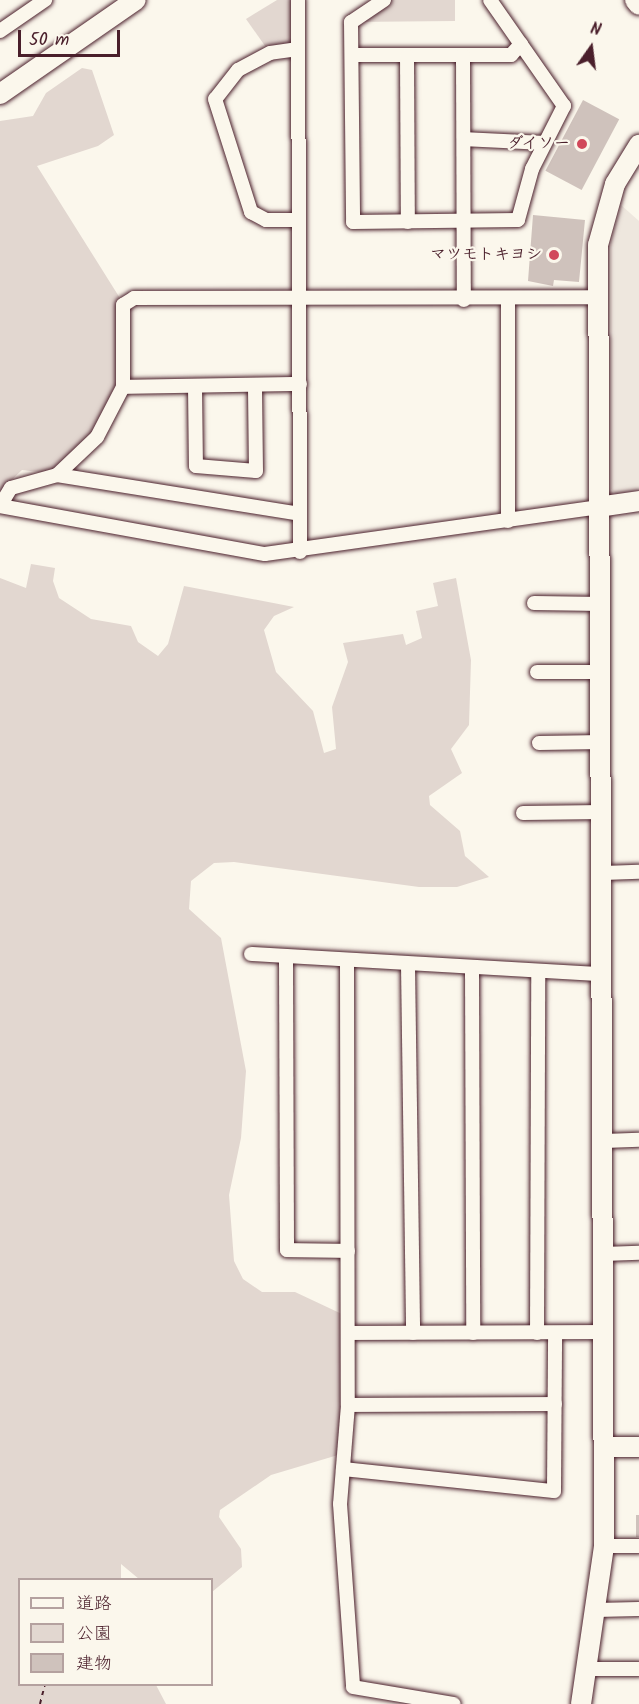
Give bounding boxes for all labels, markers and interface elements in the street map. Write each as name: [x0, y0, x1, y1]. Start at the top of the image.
text: N: [588, 17, 603, 43]
scale bar: [21, 18, 123, 56]
north arrow: [561, 18, 621, 78]
text: 50 m: [29, 26, 69, 55]
place label: ダイソー: [506, 134, 570, 154]
marker: ダイソー: [575, 137, 589, 151]
place label: マツモトキヨシ: [430, 245, 542, 265]
marker: マツモトキヨシ: [547, 248, 561, 262]
legend: [18, 1578, 213, 1686]
text: 道路: [76, 1590, 112, 1619]
text: 公園: [76, 1620, 112, 1649]
text: 建物: [76, 1650, 112, 1679]

